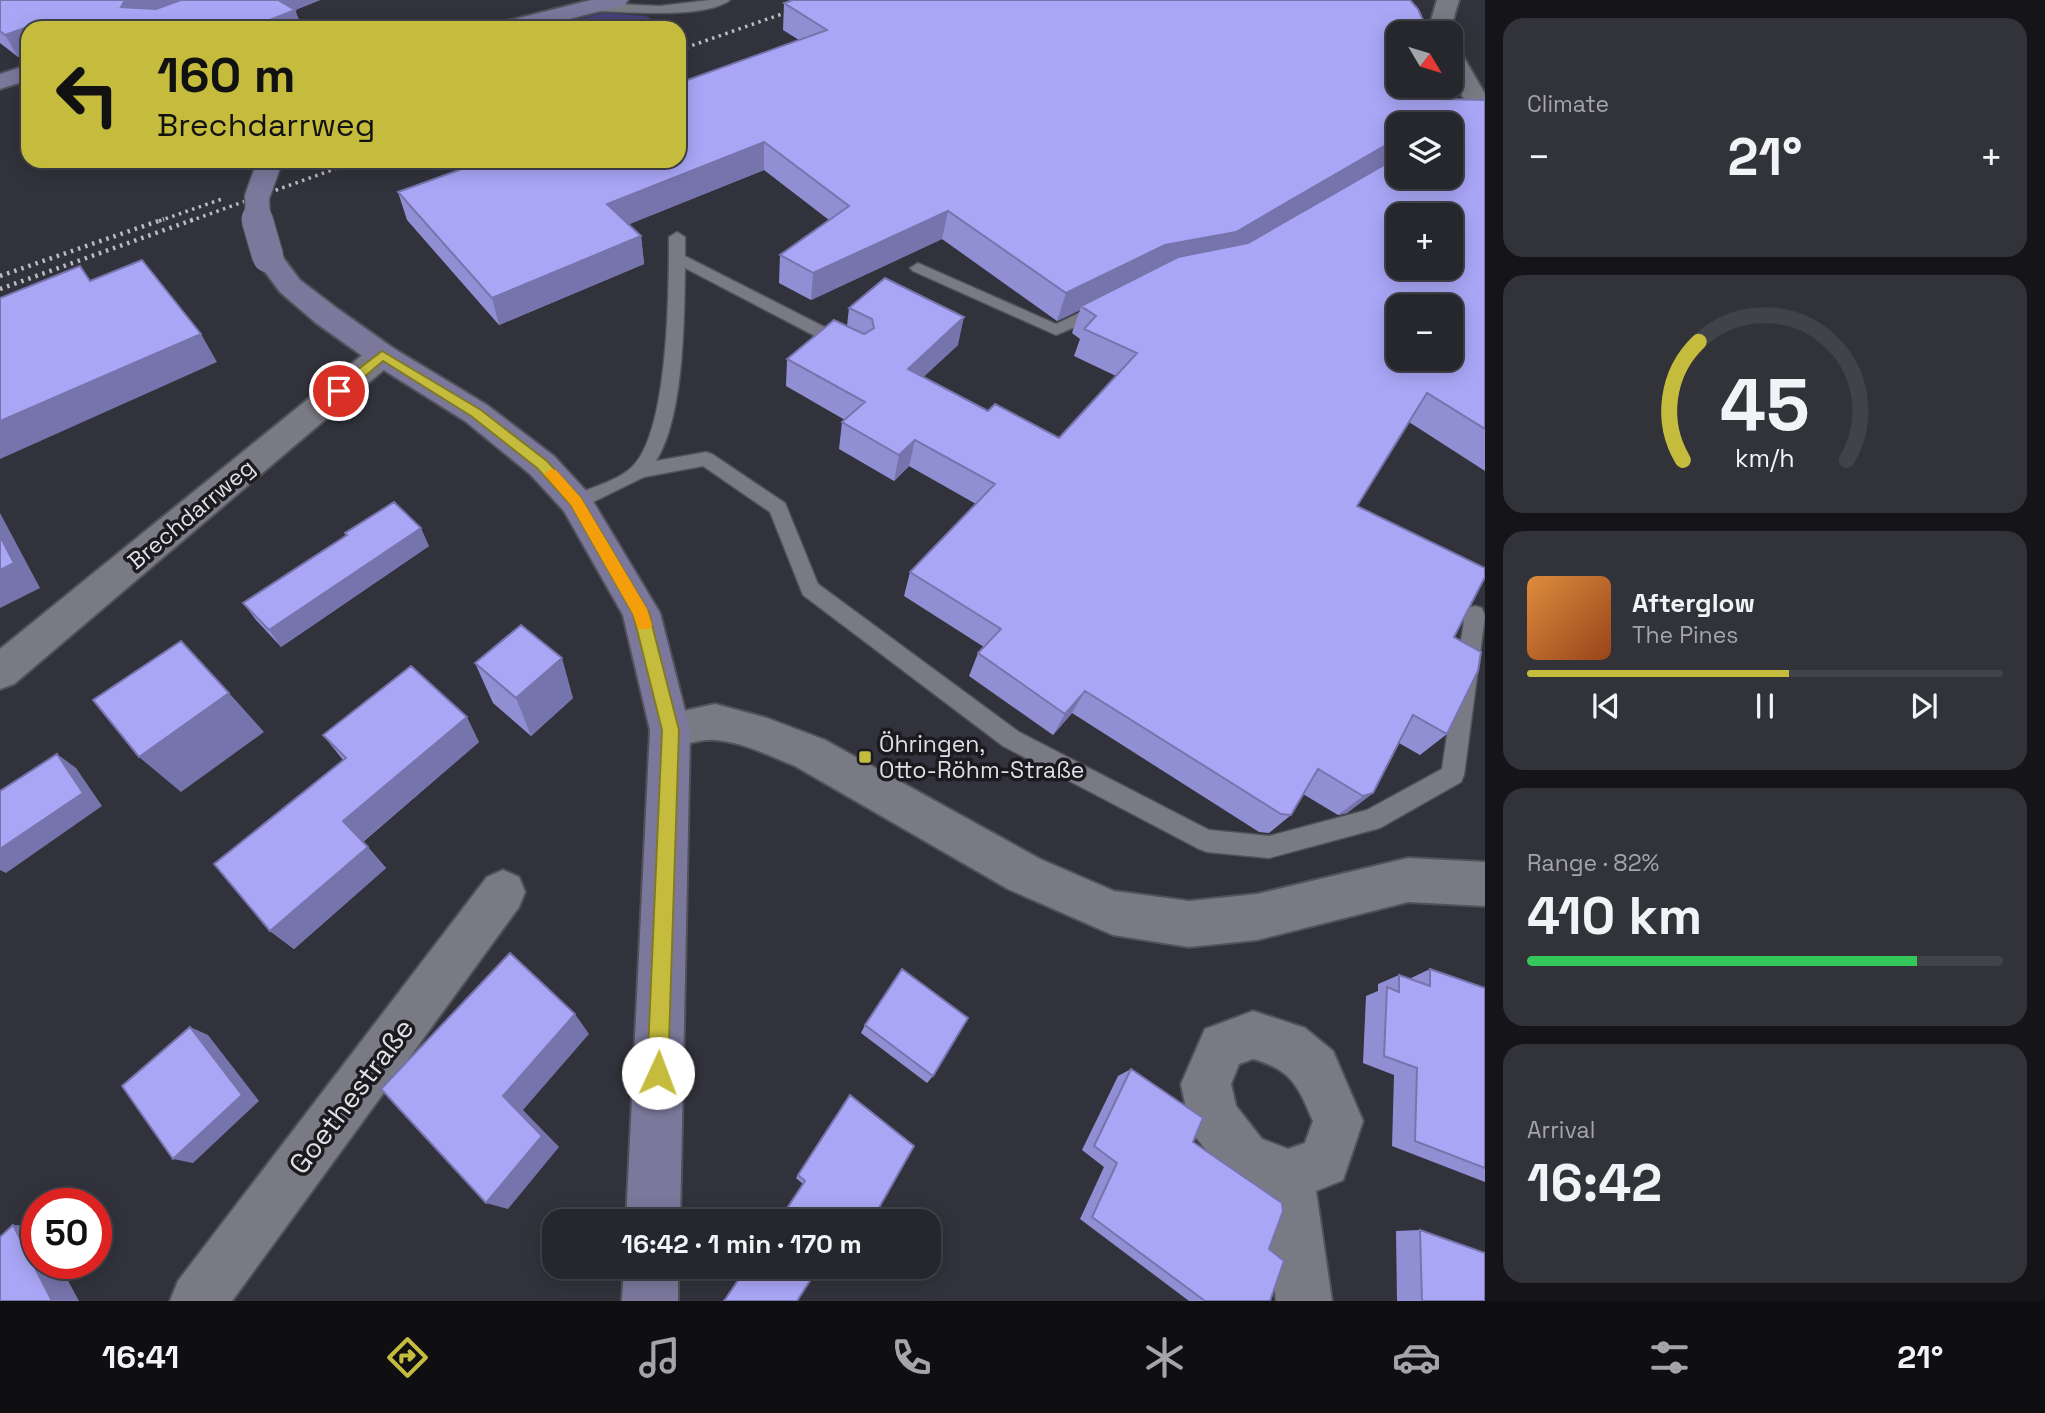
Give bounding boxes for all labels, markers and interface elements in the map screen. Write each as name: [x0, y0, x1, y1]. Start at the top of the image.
north arrow: [1386, 21, 1463, 98]
map controls: [1386, 21, 1463, 371]
text: 160 m: [157, 44, 295, 106]
icon: left: [42, 49, 133, 140]
text: Climate: [1527, 89, 1609, 119]
text: Brechdarrweg: [157, 105, 375, 145]
button: layers: [1386, 112, 1463, 189]
text: 21°: [1728, 124, 1802, 190]
text: −: [1527, 133, 1551, 181]
text: +: [1979, 133, 2003, 181]
button: +: [1386, 203, 1463, 280]
button: −: [1386, 294, 1463, 371]
text: 45: [1720, 358, 1810, 451]
pin: [309, 361, 369, 421]
icon: arrive: [320, 372, 358, 410]
text: km/h: [1735, 442, 1795, 474]
street label: Brechdarrweg: [121, 452, 261, 576]
text: Afterglow: [1632, 586, 1755, 620]
text: The Pines: [1632, 620, 1738, 650]
icon: previous: [1587, 687, 1625, 725]
icon: pause: [1746, 687, 1784, 725]
icon: next: [1905, 687, 1943, 725]
place label: Öhringen, Otto-Röhm-Straße: [879, 729, 1084, 785]
marker: Öhringen, Otto-Röhm-Straße: [857, 749, 873, 765]
text: Range · 82%: [1527, 848, 1659, 878]
text: 410 km: [1527, 883, 1702, 949]
street label: Goethestraße: [281, 1011, 421, 1181]
position arrow: [621, 1036, 695, 1110]
text: Arrival: [1527, 1115, 1595, 1145]
text: 16:42: [1527, 1150, 1662, 1216]
speed limit sign: 50: [21, 1188, 112, 1279]
text: 16:42 · 1 min · 170 m: [621, 1227, 862, 1261]
icon: directions: [383, 1333, 432, 1382]
icon: music: [635, 1333, 684, 1382]
icon: phone: [887, 1333, 936, 1382]
icon: climate: [1140, 1333, 1189, 1382]
icon: car: [1392, 1333, 1441, 1382]
icon: filters: [1645, 1333, 1694, 1382]
text: 16:41: [102, 1337, 179, 1377]
text: 21°: [1897, 1337, 1943, 1377]

